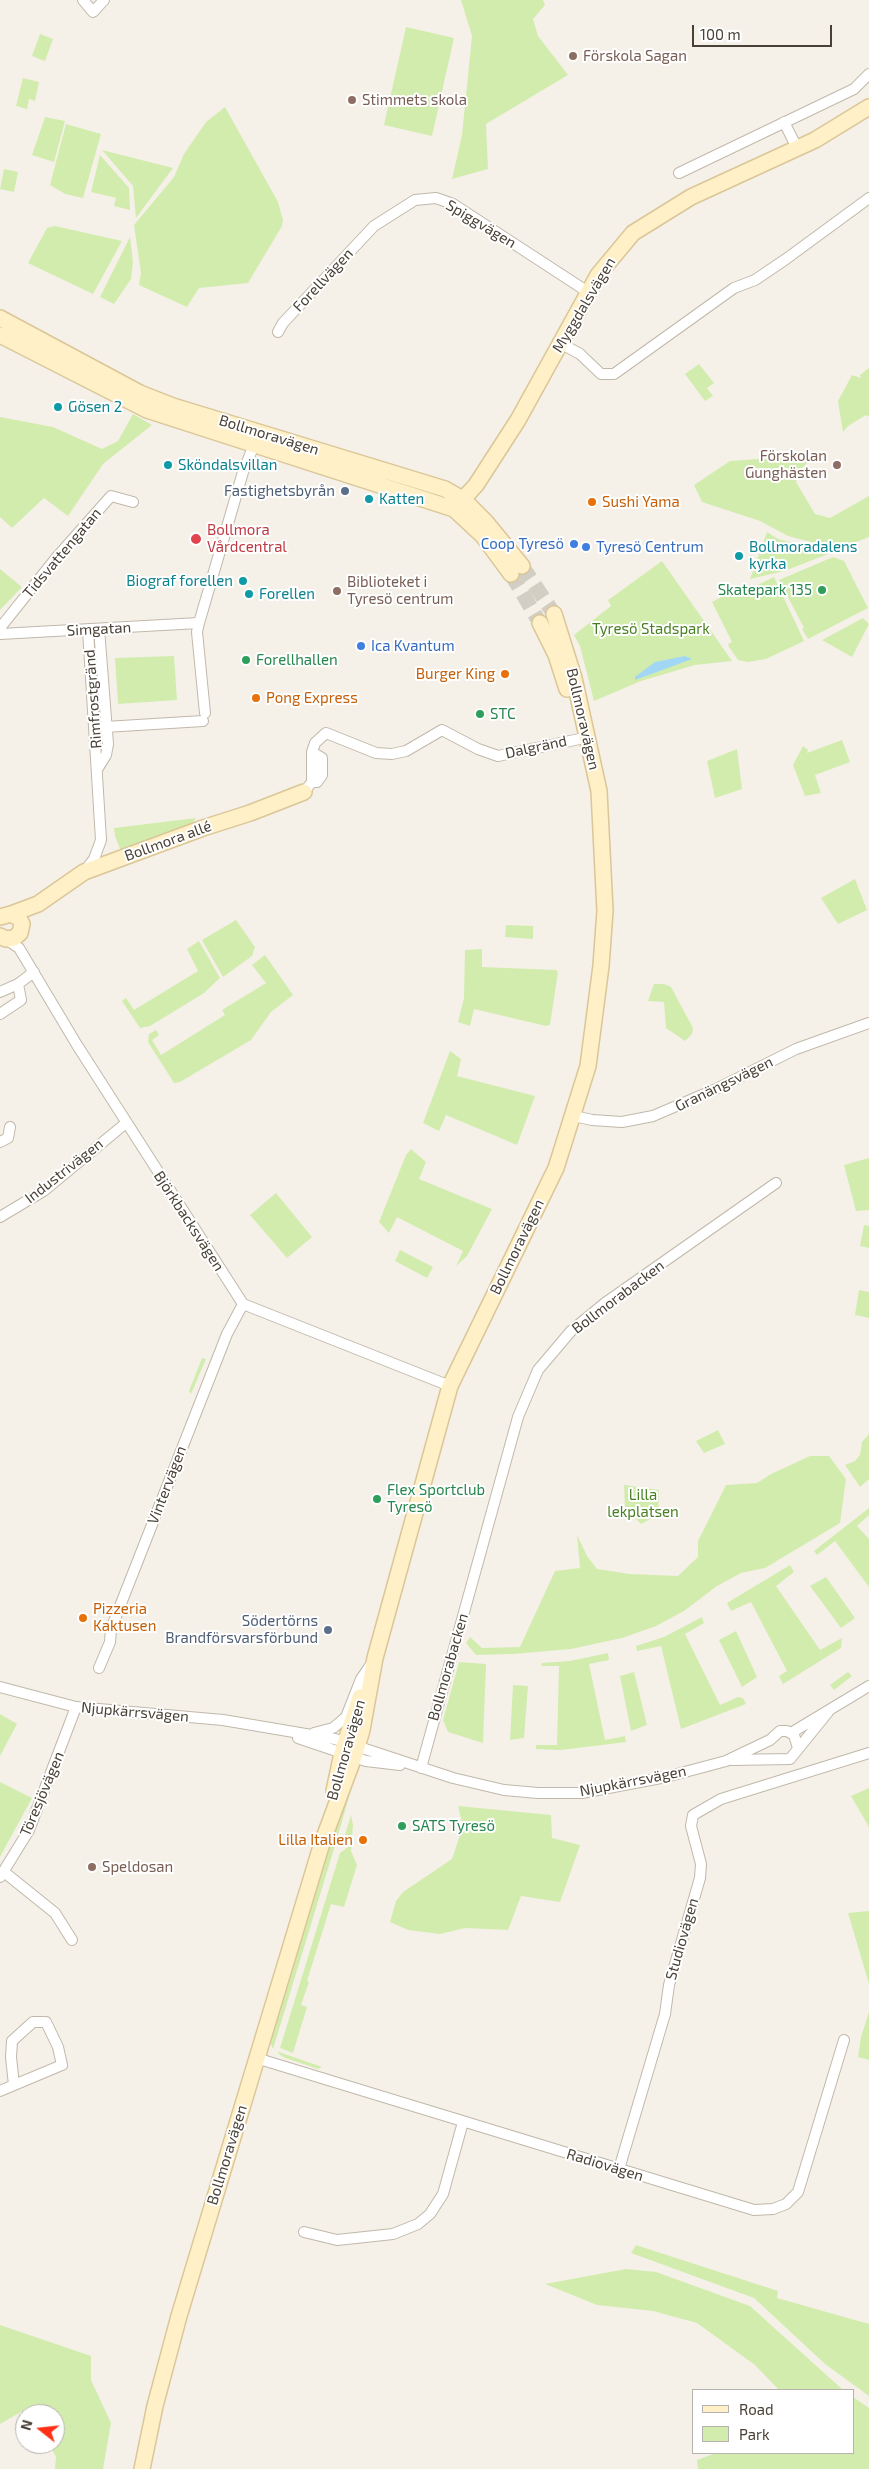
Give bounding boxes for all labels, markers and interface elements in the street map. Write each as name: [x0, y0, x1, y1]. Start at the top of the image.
scale bar: [694, 15, 834, 47]
text: 100 m: [700, 25, 741, 43]
place label: Förskola Sagan: [583, 47, 687, 65]
marker: Förskola Sagan: [567, 50, 579, 62]
place label: Stimmets skola: [362, 91, 467, 109]
marker: Stimmets skola: [346, 94, 358, 106]
street label: Spiggvägen: [443, 196, 519, 252]
street label: Forellvägen: [289, 245, 357, 315]
street label: Myggdalsvägen: [549, 254, 619, 356]
place label: Gösen 2: [68, 398, 122, 416]
marker: Gösen 2: [52, 401, 64, 413]
street label: Bollmoravägen: [217, 411, 321, 459]
place label: Förskolan Gunghästen: [745, 447, 827, 482]
place label: Sköndalsvillan: [178, 456, 277, 474]
marker: Sköndalsvillan: [162, 459, 174, 471]
marker: Förskolan Gunghästen: [831, 459, 843, 471]
place label: Fastighetsbyrån: [224, 482, 335, 500]
marker: Fastighetsbyrån: [339, 485, 351, 497]
place label: Katten: [379, 490, 424, 508]
marker: Katten: [363, 493, 375, 505]
place label: Sushi Yama: [602, 493, 680, 511]
marker: Sushi Yama: [586, 496, 598, 508]
street label: Tidsvattengatan: [19, 504, 105, 602]
place label: Bollmora Vårdcentral: [207, 521, 287, 556]
marker: Bollmora Vårdcentral: [189, 532, 203, 546]
place label: Coop Tyresö: [481, 535, 564, 553]
marker: Coop Tyresö: [568, 538, 580, 550]
place label: Tyresö Centrum: [596, 538, 704, 556]
place label: Bollmoradalens kyrka: [749, 538, 857, 573]
marker: Tyresö Centrum: [580, 541, 592, 553]
marker: Bollmoradalens kyrka: [733, 550, 745, 562]
place label: Biograf forellen: [126, 572, 233, 590]
place label: Biblioteket i Tyresö centrum: [347, 573, 453, 608]
marker: Biograf forellen: [237, 575, 249, 587]
place label: Skatepark 135: [718, 581, 812, 599]
marker: Skatepark 135: [816, 584, 828, 596]
place label: Forellen: [259, 585, 315, 603]
marker: Biblioteket i Tyresö centrum: [331, 585, 343, 597]
marker: Forellen: [243, 588, 255, 600]
street label: Simgatan: [66, 618, 132, 640]
park label: Tyresö Stadspark: [592, 620, 710, 638]
place label: Ica Kvantum: [371, 637, 455, 655]
marker: Ica Kvantum: [355, 640, 367, 652]
street label: Rimfrostgränd: [81, 649, 105, 749]
place label: Forellhallen: [256, 651, 338, 669]
marker: Forellhallen: [240, 654, 252, 666]
place label: Burger King: [416, 665, 495, 683]
street label: Bollmoravägen: [563, 666, 603, 772]
marker: Burger King: [499, 668, 511, 680]
place label: Pong Express: [266, 689, 358, 707]
marker: Pong Express: [250, 692, 262, 704]
place label: STC: [490, 705, 515, 723]
marker: STC: [474, 708, 486, 720]
street label: Dalgränd: [504, 732, 568, 762]
street label: Bollmora allé: [122, 817, 214, 865]
street label: Granängsvägen: [672, 1053, 776, 1115]
street label: Industrivägen: [21, 1135, 107, 1207]
street label: Björkbacksvägen: [150, 1168, 228, 1274]
street label: Bollmoravägen: [486, 1196, 548, 1298]
street label: Bollmorabacken: [568, 1256, 668, 1338]
street label: Vintervägen: [144, 1443, 190, 1527]
place label: Flex Sportclub Tyresö: [387, 1481, 485, 1516]
park label: Lilla lekplatsen: [607, 1486, 679, 1521]
marker: Flex Sportclub Tyresö: [371, 1493, 383, 1505]
place label: Pizzeria Kaktusen: [93, 1600, 156, 1635]
street label: Bollmorabacken: [424, 1611, 472, 1723]
marker: Pizzeria Kaktusen: [77, 1612, 89, 1624]
place label: Södertörns Brandförsvarsförbund: [165, 1612, 318, 1647]
marker: Södertörns Brandförsvarsförbund: [322, 1624, 334, 1636]
street label: Njupkärrsvägen: [80, 1698, 190, 1726]
street label: Bollmoravägen: [323, 1698, 369, 1802]
street label: Töresjövägen: [16, 1749, 68, 1839]
street label: Njupkärrsvägen: [578, 1762, 688, 1800]
place label: SATS Tyresö: [412, 1817, 495, 1835]
marker: SATS Tyresö: [396, 1820, 408, 1832]
place label: Lilla Italien: [278, 1831, 353, 1849]
marker: Lilla Italien: [357, 1834, 369, 1846]
place label: Speldosan: [102, 1858, 173, 1876]
marker: Speldosan: [86, 1861, 98, 1873]
street label: Studiovägen: [662, 1896, 702, 1982]
street label: Bollmoravägen: [203, 2103, 251, 2207]
street label: Radiovägen: [564, 2145, 646, 2185]
legend: [692, 2389, 854, 2454]
text: Road: [739, 2400, 774, 2418]
north arrow: [15, 2404, 65, 2454]
text: N: [16, 2418, 36, 2432]
text: Park: [739, 2425, 770, 2443]

